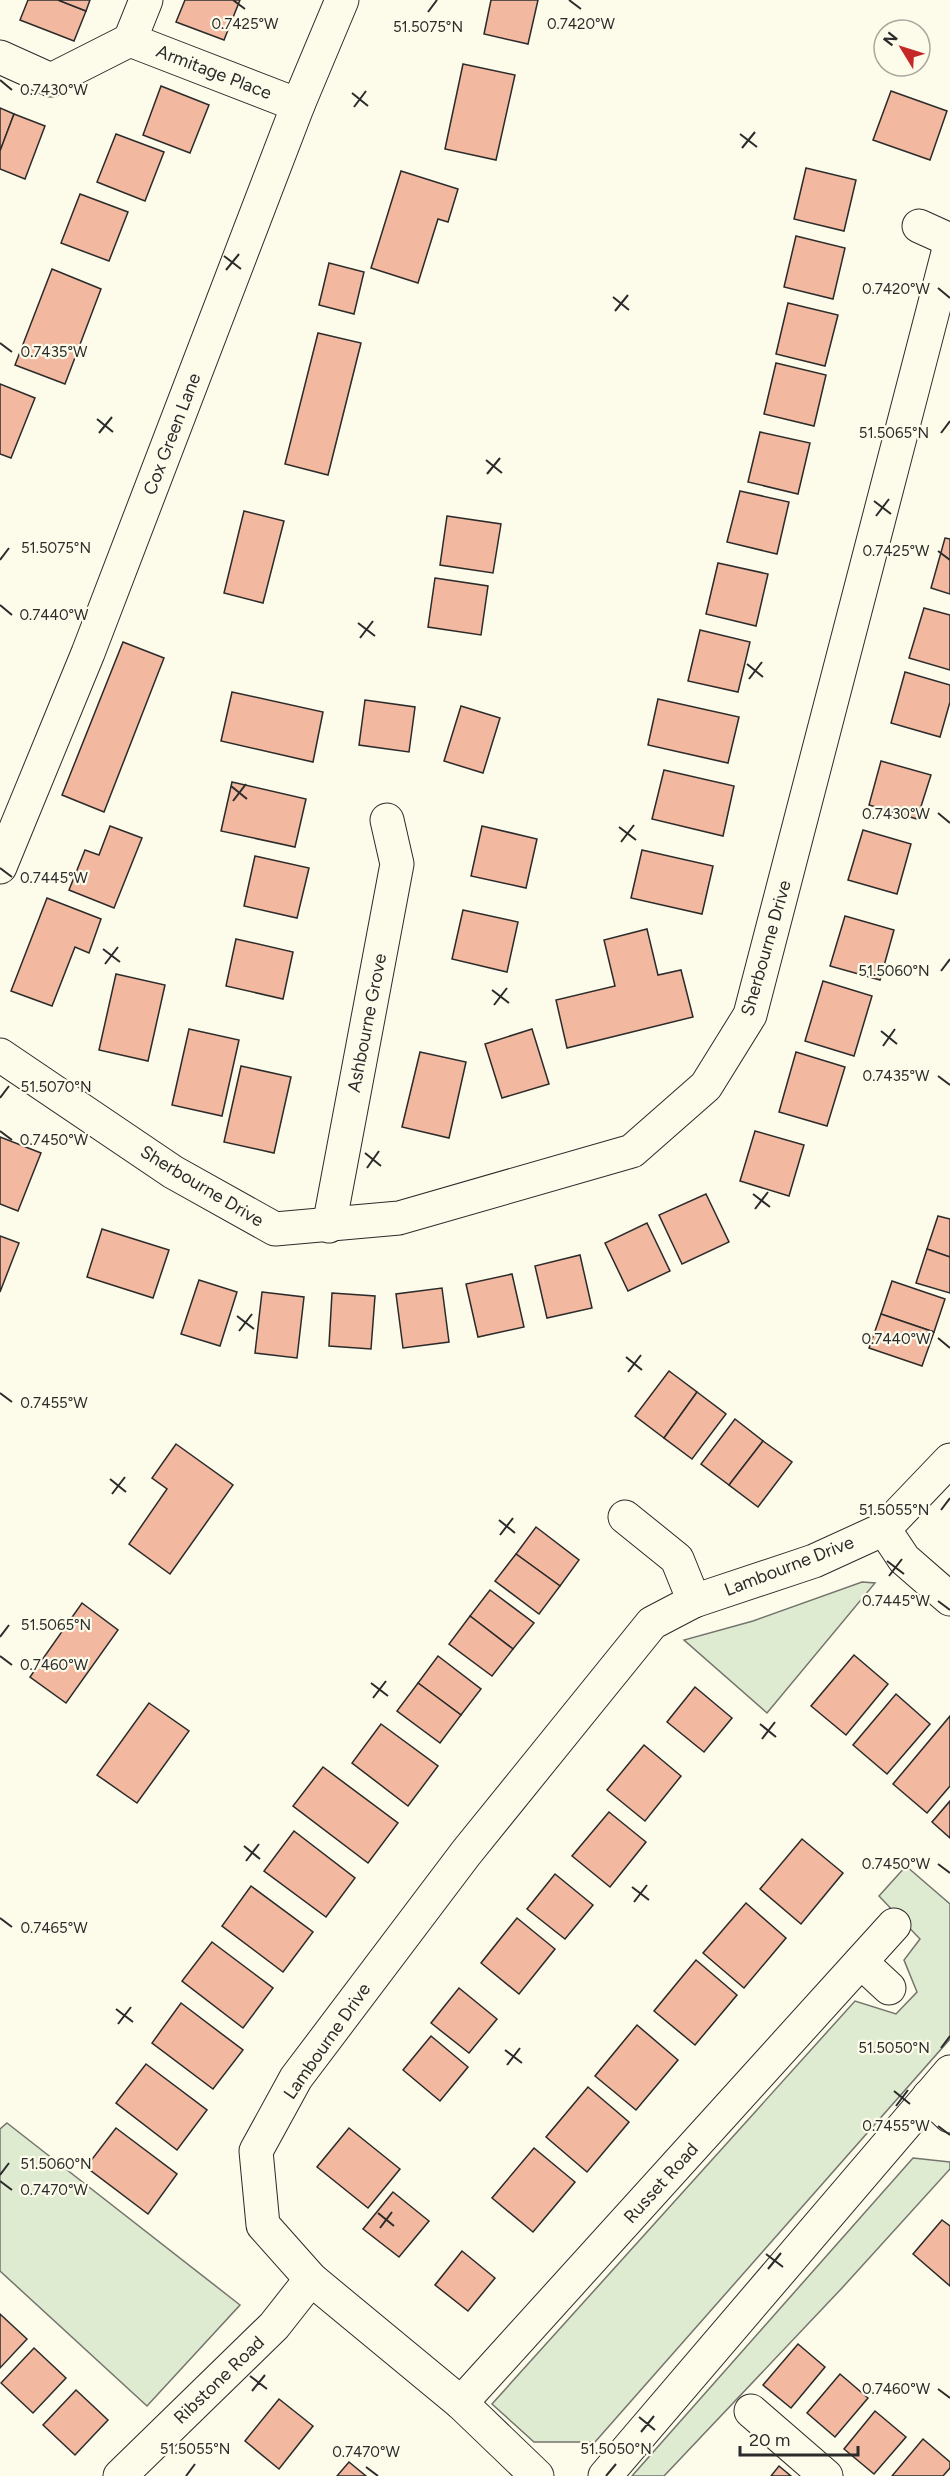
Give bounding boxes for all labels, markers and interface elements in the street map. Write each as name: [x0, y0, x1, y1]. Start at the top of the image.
text: 0.7425°W: [211, 15, 279, 33]
text: 0.7420°W: [547, 15, 616, 33]
text: 51.5075°N: [393, 18, 463, 36]
north arrow: [872, 18, 932, 78]
text: N: [879, 28, 902, 50]
street label: Armitage Place: [153, 40, 275, 104]
text: 0.7430°W: [20, 81, 89, 99]
text: 0.7420°W: [862, 280, 931, 298]
text: 0.7435°W: [21, 343, 88, 361]
street label: Cox Green Lane: [139, 370, 205, 498]
text: 51.5065°N: [859, 424, 929, 442]
text: 51.5075°N: [21, 539, 91, 557]
text: 0.7425°W: [862, 542, 930, 560]
text: 0.7440°W: [20, 606, 89, 624]
text: 0.7430°W: [862, 805, 931, 823]
text: 0.7445°W: [20, 869, 89, 887]
street label: Sherbourne Drive: [736, 877, 796, 1018]
street label: Ashbourne Grove: [343, 952, 391, 1094]
text: 51.5060°N: [858, 962, 930, 980]
text: 0.7435°W: [863, 1067, 930, 1085]
text: 51.5070°N: [21, 1078, 92, 1096]
text: 0.7450°W: [20, 1131, 89, 1149]
street label: Sherbourne Drive: [136, 1140, 268, 1232]
text: 0.7440°W: [862, 1330, 931, 1348]
text: 0.7455°W: [20, 1394, 88, 1412]
text: 51.5055°N: [859, 1501, 929, 1519]
street label: Lambourne Drive: [721, 1531, 857, 1601]
text: 0.7445°W: [862, 1592, 931, 1610]
text: 51.5065°N: [21, 1616, 91, 1634]
text: 0.7460°W: [20, 1656, 89, 1674]
text: 0.7450°W: [862, 1855, 931, 1873]
text: 0.7465°W: [20, 1919, 88, 1937]
street label: Lambourne Drive: [279, 1978, 375, 2103]
text: 51.5050°N: [858, 2039, 930, 2057]
text: 0.7455°W: [862, 2117, 930, 2135]
street label: Russet Road: [619, 2138, 703, 2228]
text: 51.5060°N: [20, 2155, 92, 2173]
text: 0.7470°W: [20, 2181, 88, 2199]
street label: Ribstone Road: [169, 2331, 269, 2429]
text: 0.7460°W: [862, 2380, 931, 2398]
scale bar: [740, 2419, 858, 2457]
text: 20 m: [749, 2429, 790, 2451]
text: 51.5055°N: [160, 2440, 230, 2458]
text: 51.5050°N: [580, 2440, 652, 2458]
text: 0.7470°W: [332, 2443, 400, 2461]

